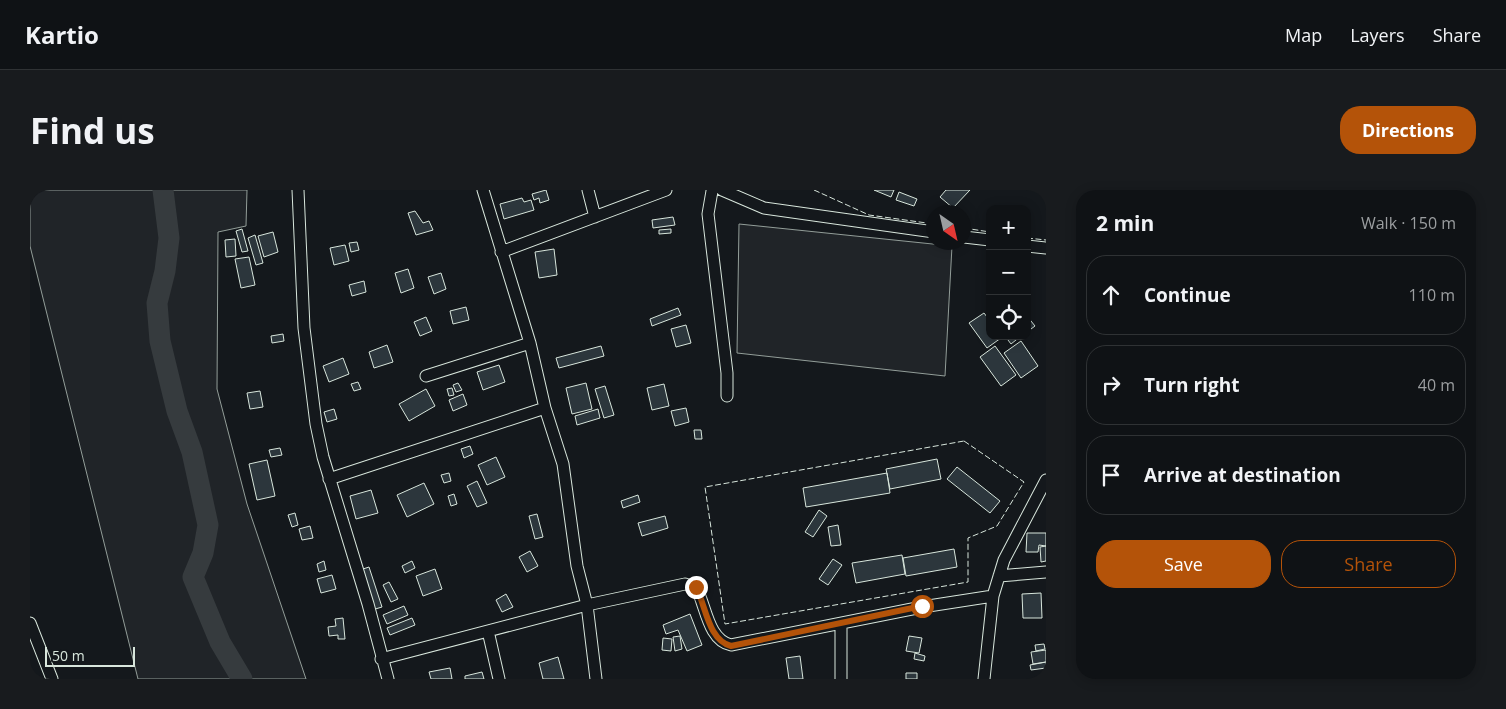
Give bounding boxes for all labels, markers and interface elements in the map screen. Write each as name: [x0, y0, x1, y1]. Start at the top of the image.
text: Kartio: [25, 18, 99, 51]
text: Map: [1285, 23, 1322, 47]
text: Layers: [1350, 23, 1405, 47]
text: Share: [1433, 23, 1481, 47]
button: Directions: [1340, 106, 1476, 154]
text: Find us: [30, 107, 155, 154]
north arrow: [926, 205, 971, 250]
map controls: [986, 205, 1031, 340]
button: +: [986, 205, 1031, 250]
text: 2 min: [1096, 209, 1154, 237]
text: Walk · 150 m: [1361, 212, 1456, 234]
button: −: [986, 250, 1031, 295]
icon: ahead: [1097, 281, 1125, 309]
text: Continue: [1144, 282, 1231, 308]
text: 110 m: [1409, 284, 1455, 306]
button: locate: [986, 295, 1031, 340]
icon: right: [1097, 371, 1125, 399]
text: Turn right: [1144, 372, 1239, 398]
text: 40 m: [1418, 374, 1455, 396]
icon: arrive: [1097, 461, 1125, 489]
text: Arrive at destination: [1144, 462, 1341, 488]
button: Save: [1096, 540, 1271, 588]
button: Share: [1281, 540, 1456, 588]
route end: [685, 576, 708, 599]
route start: [911, 595, 934, 618]
scale bar: [45, 644, 135, 667]
text: 50 m: [52, 646, 85, 665]

